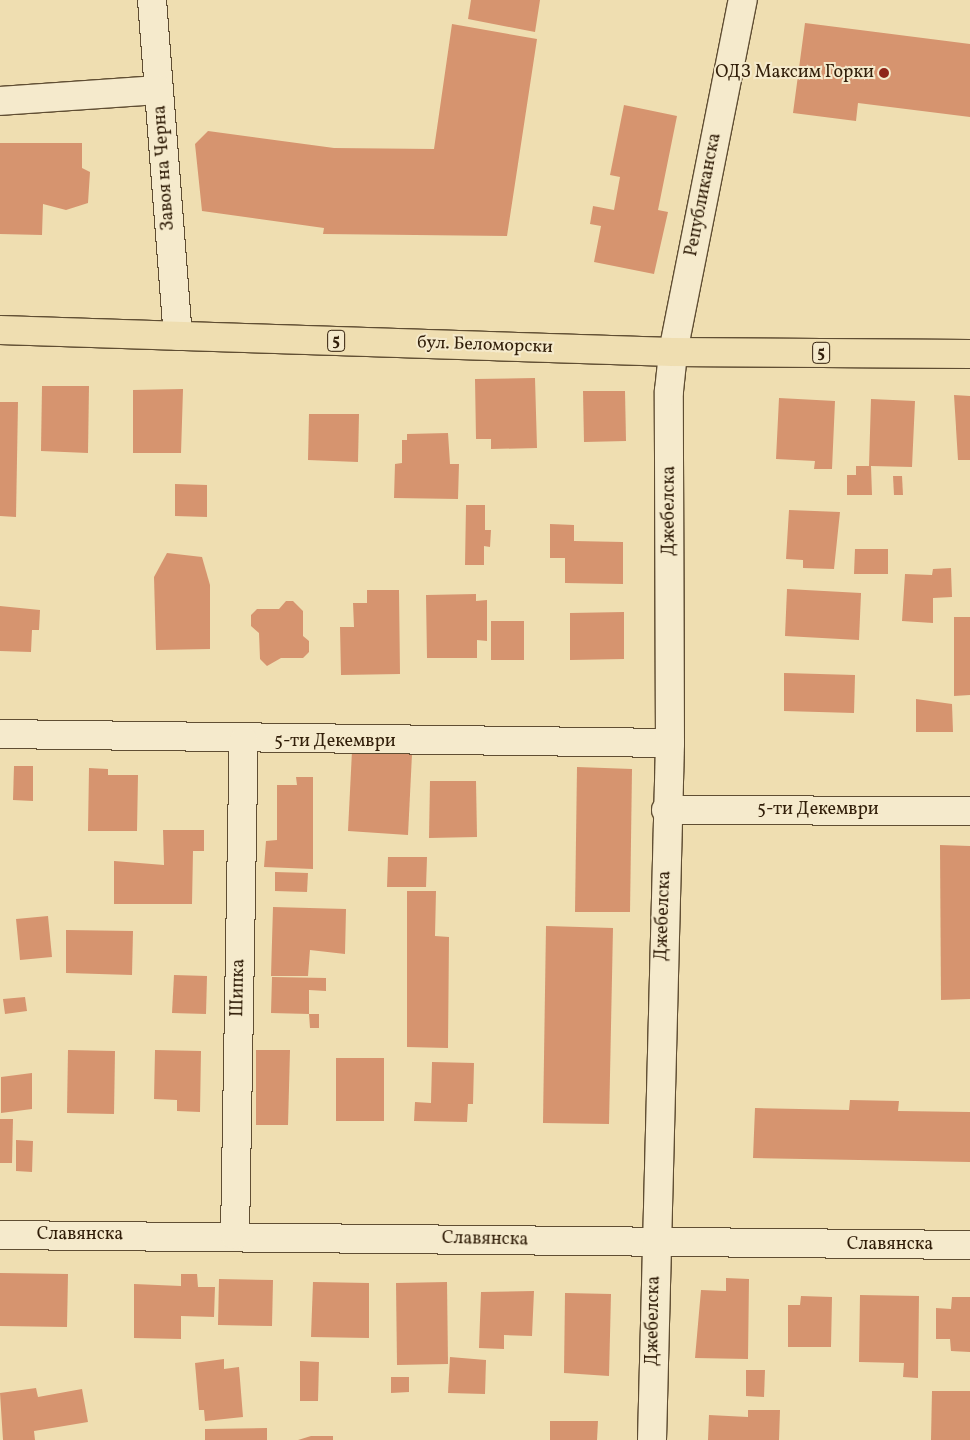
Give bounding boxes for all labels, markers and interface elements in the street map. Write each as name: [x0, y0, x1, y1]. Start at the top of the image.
place label: ОДЗ Максим Горки: [715, 62, 874, 84]
marker: ОДЗ Максим Горки: [878, 67, 890, 79]
street label: Завоя на Черна: [150, 105, 180, 231]
street label: Републиканска: [681, 132, 727, 258]
road number: 5: [326, 328, 346, 354]
street label: бул. Беломорски: [417, 333, 553, 359]
road number: 5: [811, 339, 831, 366]
street label: Джебелска: [659, 466, 681, 556]
street label: 5-ти Декември: [274, 731, 396, 753]
street label: 5-ти Декември: [757, 799, 879, 821]
street label: Джебелска: [652, 871, 676, 961]
street label: Шипка: [228, 959, 250, 1017]
street label: Славянска: [37, 1224, 123, 1246]
street label: Славянска: [442, 1228, 528, 1252]
street label: Славянска: [847, 1234, 933, 1256]
street label: Джебелска: [642, 1276, 666, 1366]

